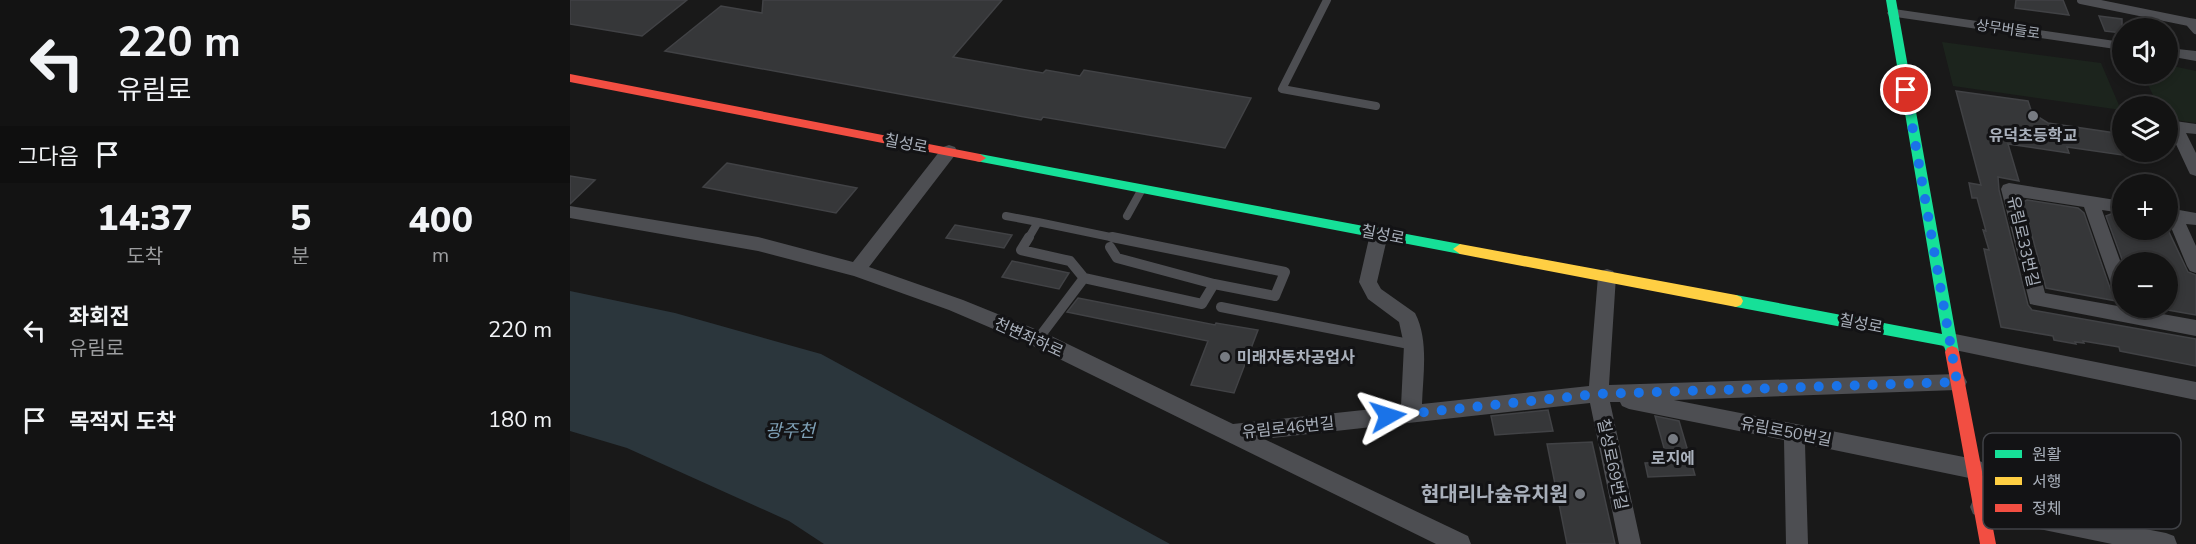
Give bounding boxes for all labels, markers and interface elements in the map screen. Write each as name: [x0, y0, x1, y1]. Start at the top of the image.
text: 220 m: [117, 14, 241, 71]
street label: 상무버들로: [1975, 16, 2041, 43]
map controls: [2112, 18, 2178, 318]
button: sound: [2112, 18, 2178, 84]
icon: left: [18, 24, 96, 102]
pin: [1880, 64, 1931, 115]
text: 유림로: [117, 72, 192, 109]
icon: arrive: [1889, 73, 1922, 106]
button: layers: [2112, 96, 2178, 162]
marker: 유덕초등학교: [2026, 109, 2040, 123]
place label: 유덕초등학교: [1989, 125, 2077, 147]
street label: 칠성로: [882, 129, 930, 159]
icon: arrive: [91, 138, 124, 171]
text: 그다음: [18, 142, 79, 172]
button: +: [2112, 174, 2178, 240]
text: 14:37: [97, 194, 193, 243]
text: 5: [290, 194, 311, 243]
street label: 유림로33번길: [2002, 194, 2044, 289]
text: 400: [408, 196, 473, 245]
street label: 칠성로: [1359, 220, 1407, 250]
text: m: [432, 242, 449, 269]
text: 도착: [126, 243, 163, 270]
text: 분: [291, 243, 310, 270]
button: −: [2112, 252, 2178, 318]
text: 좌회전: [69, 302, 130, 332]
street label: 칠성로: [1837, 309, 1885, 339]
street label: 천변좌하로: [990, 313, 1067, 363]
icon: left: [18, 314, 51, 347]
text: 220 m: [488, 315, 552, 345]
text: 유림로: [69, 335, 124, 362]
place label: 미래자동차공업사: [1237, 347, 1355, 369]
marker: 미래자동차공업사: [1218, 350, 1232, 364]
position arrow: [1356, 384, 1420, 448]
icon: arrive: [18, 404, 51, 437]
text: 180 m: [488, 405, 552, 435]
text: 목적지 도착: [69, 407, 176, 437]
street label: 유림로46번길: [1241, 412, 1335, 444]
street label: 유림로50번길: [1738, 412, 1833, 452]
street label: 칠성로69번길: [1592, 417, 1632, 512]
water label: 광주천: [765, 419, 817, 443]
marker: 로지에: [1666, 432, 1680, 446]
legend: [1983, 433, 2181, 529]
text: 원활: [2032, 444, 2062, 466]
place label: 로지에: [1651, 448, 1695, 470]
text: 서행: [2032, 471, 2061, 493]
place label: 현대리나숲유치원: [1421, 481, 1568, 508]
marker: 현대리나숲유치원: [1573, 487, 1587, 501]
text: 정체: [2032, 498, 2061, 520]

